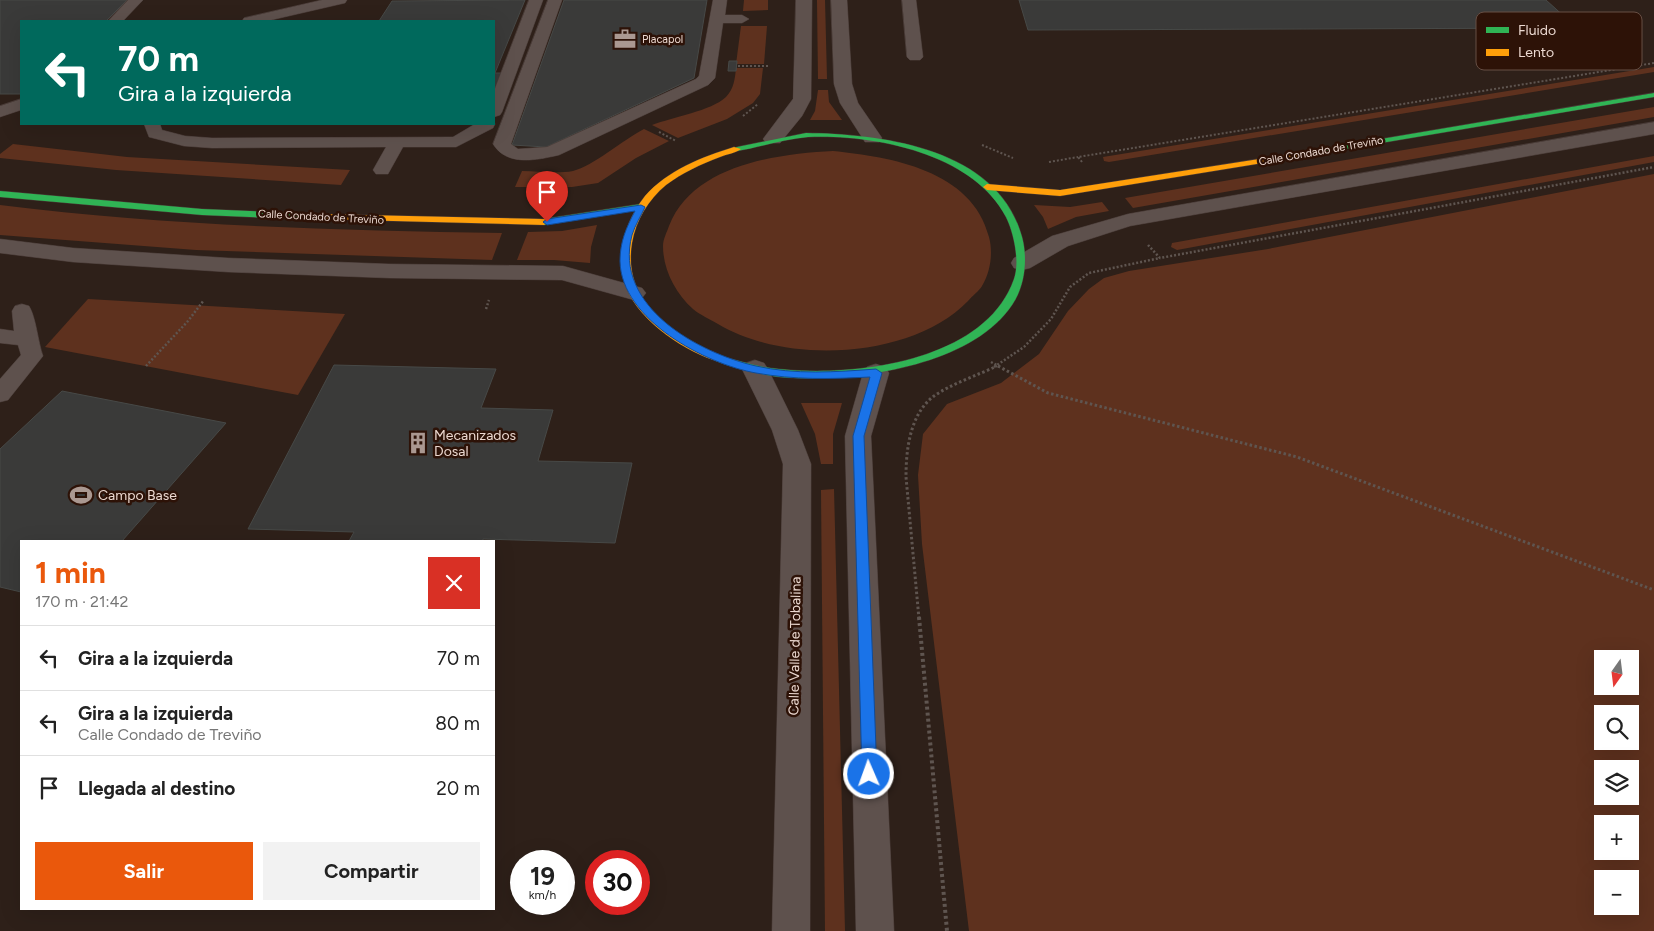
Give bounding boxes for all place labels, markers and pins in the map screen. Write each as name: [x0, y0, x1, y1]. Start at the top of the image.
office icon: Placapol: [612, 26, 638, 52]
place label: Placapol: [642, 33, 683, 46]
pin: [526, 171, 568, 222]
place label: Mecanizados Dosal: [434, 427, 516, 460]
building icon: Mecanizados Dosal: [405, 430, 431, 456]
sports icon: Campo Base: [68, 482, 94, 508]
place label: Campo Base: [98, 487, 177, 504]

